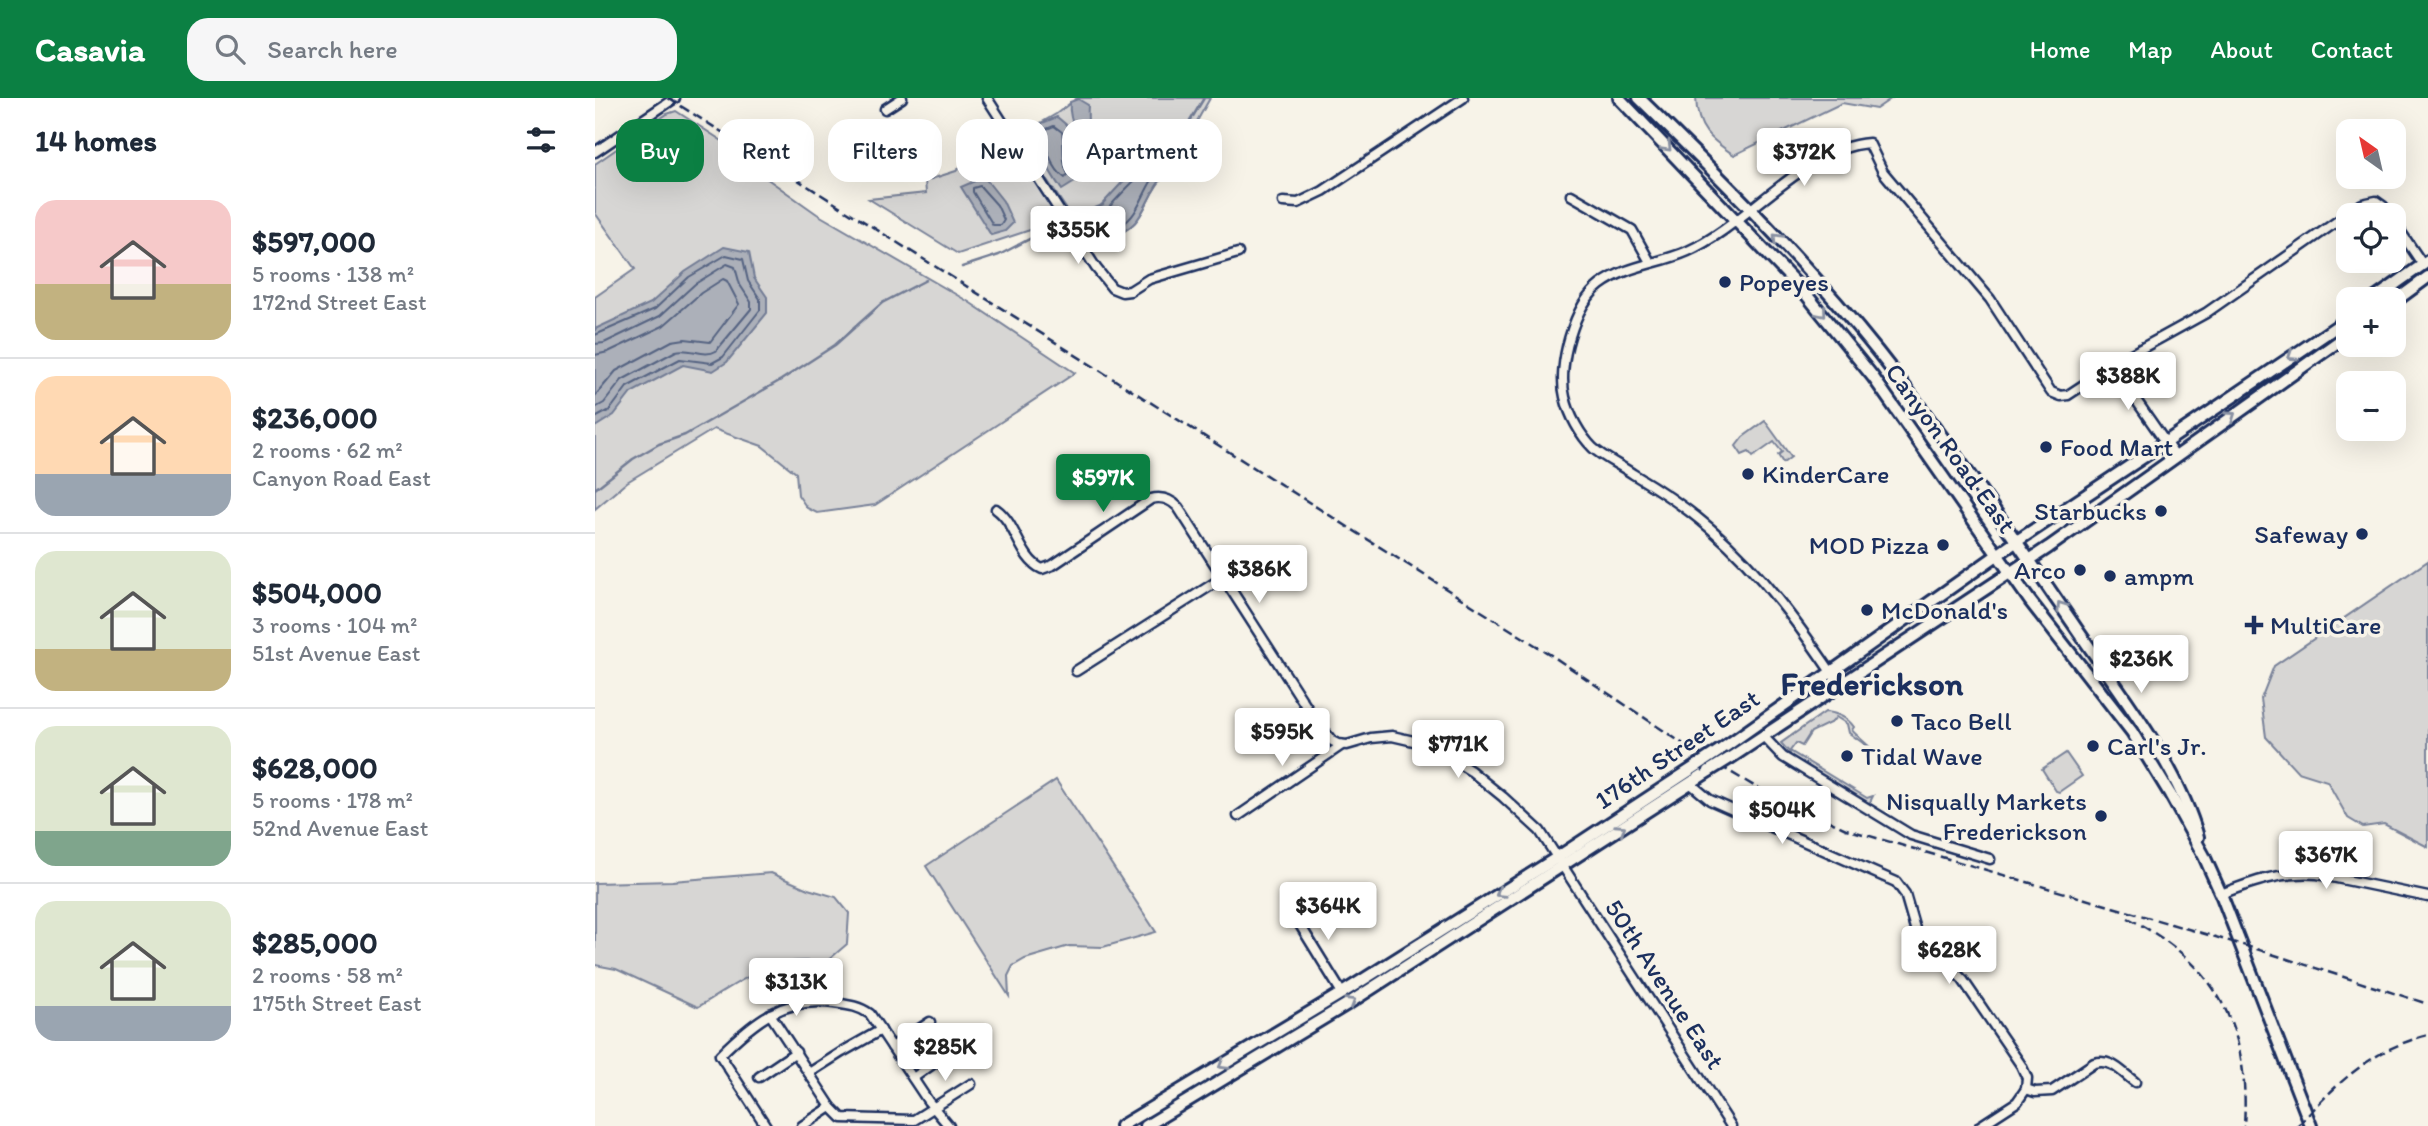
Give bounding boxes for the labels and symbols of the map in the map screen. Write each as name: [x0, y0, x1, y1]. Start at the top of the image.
north arrow: [2336, 119, 2406, 189]
pin: $372K: [1755, 129, 1853, 188]
one-way arrow: [1658, 139, 1671, 152]
pin: $355K: [1029, 206, 1127, 266]
one-way arrow: [1772, 233, 1785, 246]
place label: Popeyes: [1739, 266, 1829, 298]
marker: Popeyes: [1717, 274, 1733, 290]
one-way arrow: [1814, 305, 1826, 318]
one-way arrow: [2287, 348, 2300, 360]
pin: $388K: [2079, 352, 2177, 412]
street label: Canyon Road East: [1879, 357, 2023, 539]
one-way arrow: [2223, 412, 2236, 424]
place label: Food Mart: [2060, 431, 2174, 463]
marker: Food Mart: [2038, 439, 2054, 455]
pin: $597K: [1054, 454, 1152, 514]
place label: KinderCare: [1762, 458, 1889, 490]
marker: KinderCare: [1740, 466, 1756, 482]
place label: Starbucks: [2034, 495, 2147, 527]
marker: Starbucks: [2153, 503, 2169, 519]
place label: Safeway: [2254, 518, 2348, 550]
marker: Safeway: [2354, 526, 2370, 542]
place label: MOD Pizza: [1809, 529, 1929, 561]
marker: MOD Pizza: [1935, 537, 1951, 553]
pin: $386K: [1210, 546, 1308, 605]
place label: Arco: [2014, 554, 2066, 586]
place label: ampm: [2124, 560, 2194, 592]
marker: Arco: [2072, 562, 2088, 578]
marker: ampm: [2102, 568, 2118, 584]
place label: McDonald's: [1881, 594, 2008, 626]
one-way arrow: [2057, 601, 2070, 614]
marker: McDonald's: [1859, 602, 1875, 618]
place label: MultiCare: [2270, 609, 2382, 641]
marker: MultiCare: [2244, 615, 2264, 635]
pin: $236K: [2092, 636, 2190, 695]
district label: Frederickson: [1781, 664, 1964, 703]
street label: 176th Street East: [1588, 682, 1766, 816]
place label: Taco Bell: [1911, 705, 2012, 737]
pin: $595K: [1233, 708, 1331, 768]
marker: Taco Bell: [1889, 713, 1905, 729]
pin: $771K: [1409, 720, 1507, 780]
place label: Carl's Jr.: [2107, 730, 2207, 762]
marker: Carl's Jr.: [2085, 738, 2101, 754]
place label: Tidal Wave: [1861, 740, 1983, 772]
marker: Tidal Wave: [1839, 748, 1855, 764]
place label: Nisqually Markets Frederickson: [1886, 785, 2087, 847]
pin: $504K: [1733, 786, 1831, 846]
marker: Nisqually Markets Frederickson: [2093, 808, 2109, 824]
one-way arrow: [1613, 824, 1626, 837]
pin: $367K: [2277, 832, 2375, 891]
pin: $364K: [1279, 882, 1377, 942]
one-way arrow: [1495, 885, 1508, 898]
street label: 50th Avenue East: [1598, 893, 1732, 1075]
pin: $628K: [1900, 926, 1998, 986]
pin: $313K: [747, 958, 845, 1018]
one-way arrow: [1343, 997, 1356, 1010]
pin: $285K: [896, 1024, 994, 1083]
one-way arrow: [1218, 1056, 1231, 1069]

